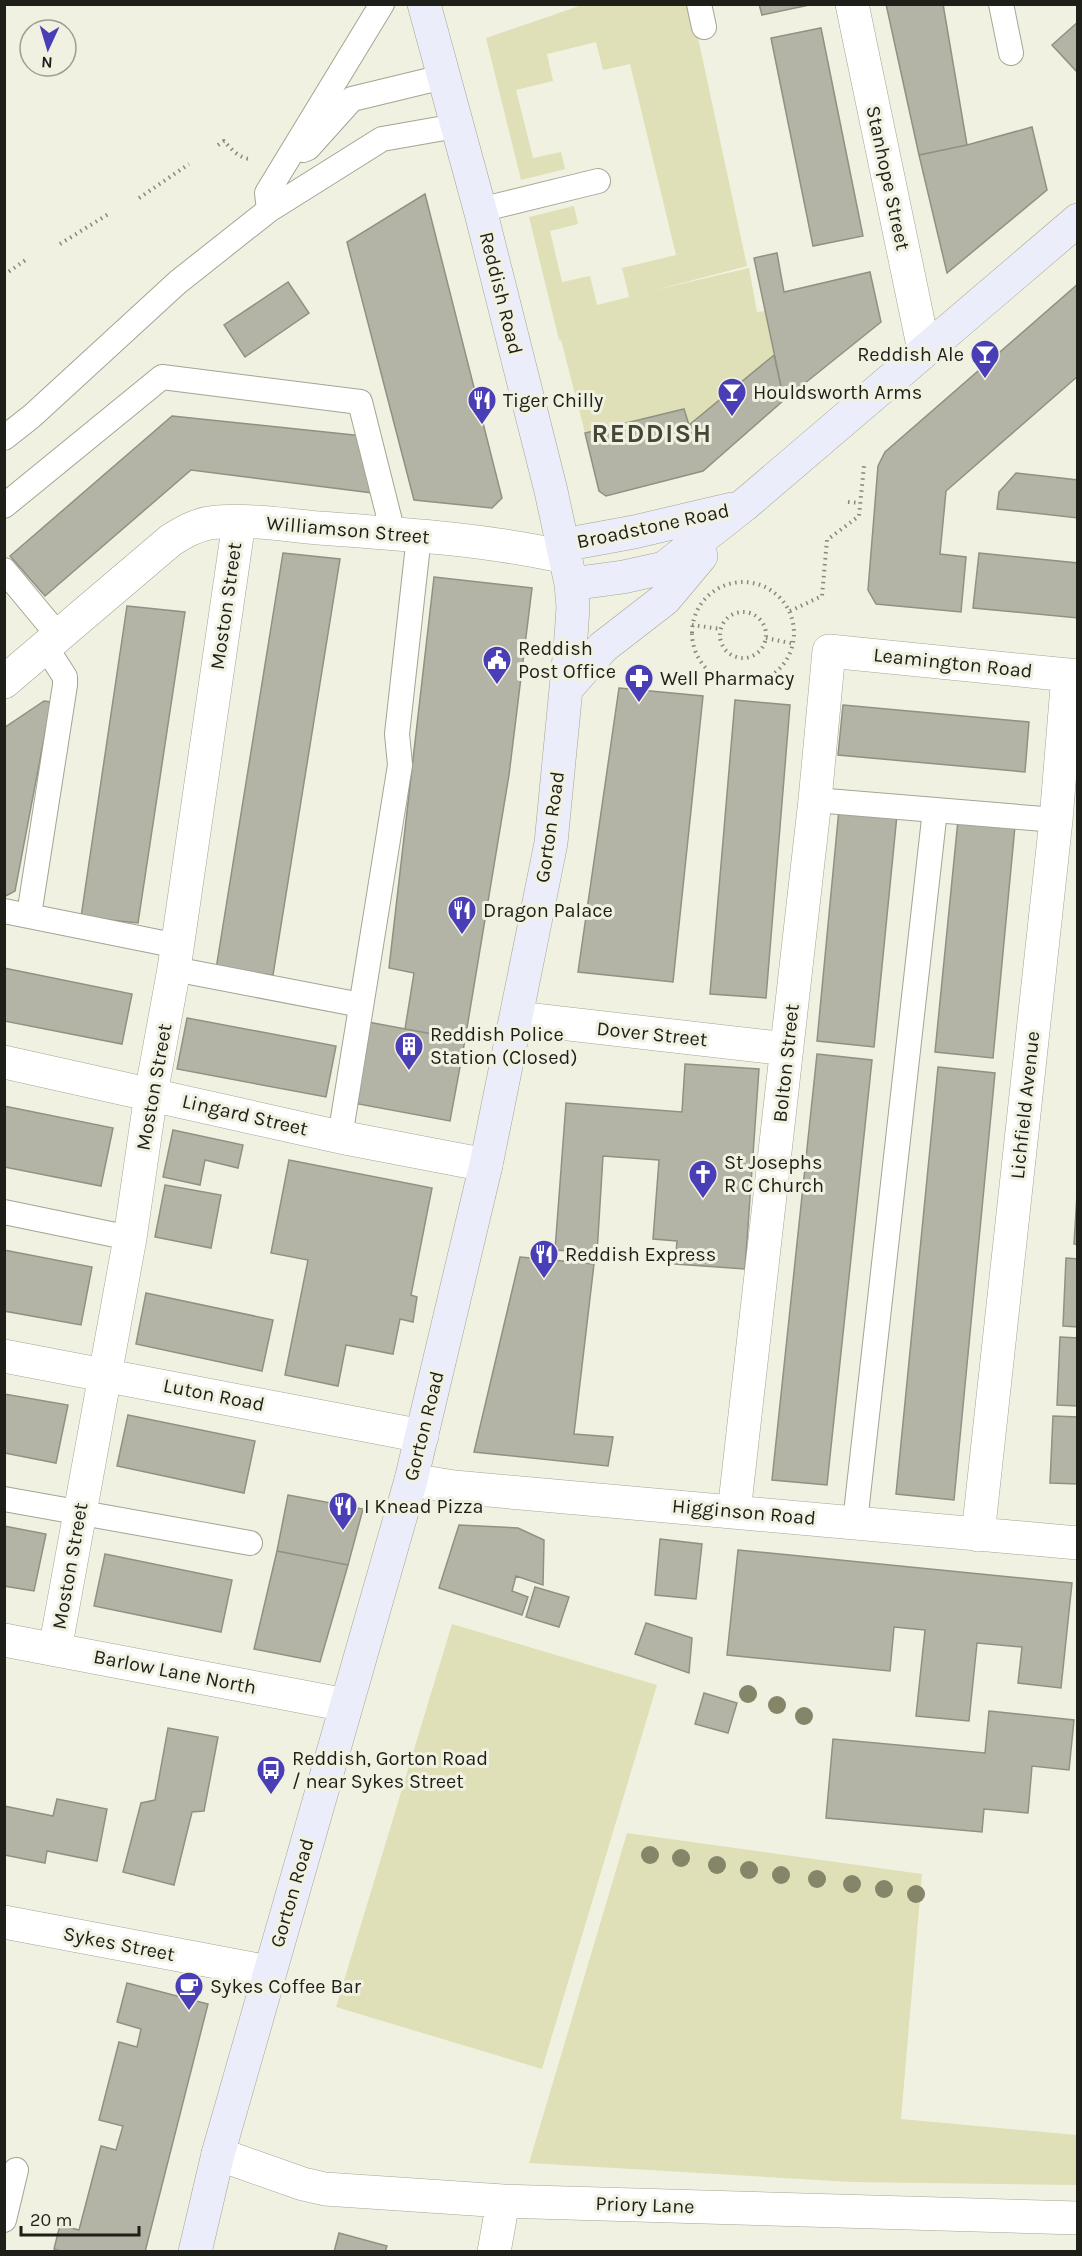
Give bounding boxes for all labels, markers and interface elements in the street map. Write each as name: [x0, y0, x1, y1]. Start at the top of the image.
north arrow: [18, 18, 78, 78]
text: N: [41, 53, 53, 72]
street label: Stanhope Street: [861, 104, 915, 253]
street label: Reddish Road: [475, 229, 527, 357]
bar icon: Reddish Ale: [969, 338, 1001, 380]
place label: Reddish Ale: [857, 343, 964, 366]
bar icon: Houldsworth Arms: [716, 376, 748, 418]
place label: Houldsworth Arms: [753, 381, 922, 404]
restaurant icon: Tiger Chilly: [466, 384, 498, 426]
place label: Tiger Chilly: [503, 389, 603, 412]
district label: REDDISH: [591, 418, 713, 449]
street label: Broadstone Road: [575, 499, 731, 553]
street label: Williamson Street: [265, 511, 431, 549]
street label: Moston Street: [206, 540, 246, 671]
place label: Reddish Post Office: [518, 637, 616, 683]
street label: Leamington Road: [872, 643, 1034, 683]
public building icon: Reddish Post Office: [481, 644, 513, 686]
pharmacy icon: Well Pharmacy: [623, 662, 655, 704]
place label: Well Pharmacy: [660, 667, 794, 690]
street label: Gorton Road: [531, 770, 569, 884]
restaurant icon: Dragon Palace: [446, 894, 478, 936]
place label: Dragon Palace: [483, 899, 613, 922]
street label: Bolton Street: [768, 1002, 804, 1123]
street label: Dover Street: [595, 1017, 709, 1051]
street label: Moston Street: [132, 1021, 177, 1152]
place label: Reddish Police Station (Closed): [430, 1023, 578, 1069]
building icon: Reddish Police Station (Closed): [393, 1030, 425, 1072]
street label: Lichfield Avenue: [1006, 1030, 1044, 1180]
street label: Lingard Street: [180, 1089, 311, 1141]
place label: St Josephs R C Church: [724, 1151, 824, 1197]
church icon: St Josephs R C Church: [687, 1158, 719, 1200]
restaurant icon: Reddish Express: [528, 1238, 560, 1280]
place label: Reddish Express: [565, 1243, 716, 1266]
street label: Gorton Road: [399, 1369, 449, 1483]
street label: Luton Road: [161, 1374, 267, 1416]
restaurant icon: I Knead Pizza: [327, 1490, 359, 1532]
street label: Higginson Road: [671, 1494, 817, 1530]
place label: I Knead Pizza: [364, 1495, 483, 1518]
street label: Moston Street: [48, 1500, 93, 1631]
street label: Barlow Lane North: [92, 1645, 258, 1699]
place label: Reddish, Gorton Road / near Sykes Street: [292, 1747, 488, 1793]
bus stop icon: Reddish, Gorton Road / near Sykes Street: [255, 1754, 287, 1796]
street label: Gorton Road: [265, 1836, 319, 1950]
street label: Sykes Street: [61, 1922, 177, 1966]
cafe icon: Sykes Coffee Bar: [173, 1970, 205, 2012]
place label: Sykes Coffee Bar: [210, 1975, 362, 1998]
street label: Priory Lane: [595, 2192, 695, 2218]
scale bar: [21, 2199, 140, 2237]
text: 20 m: [30, 2209, 72, 2231]

